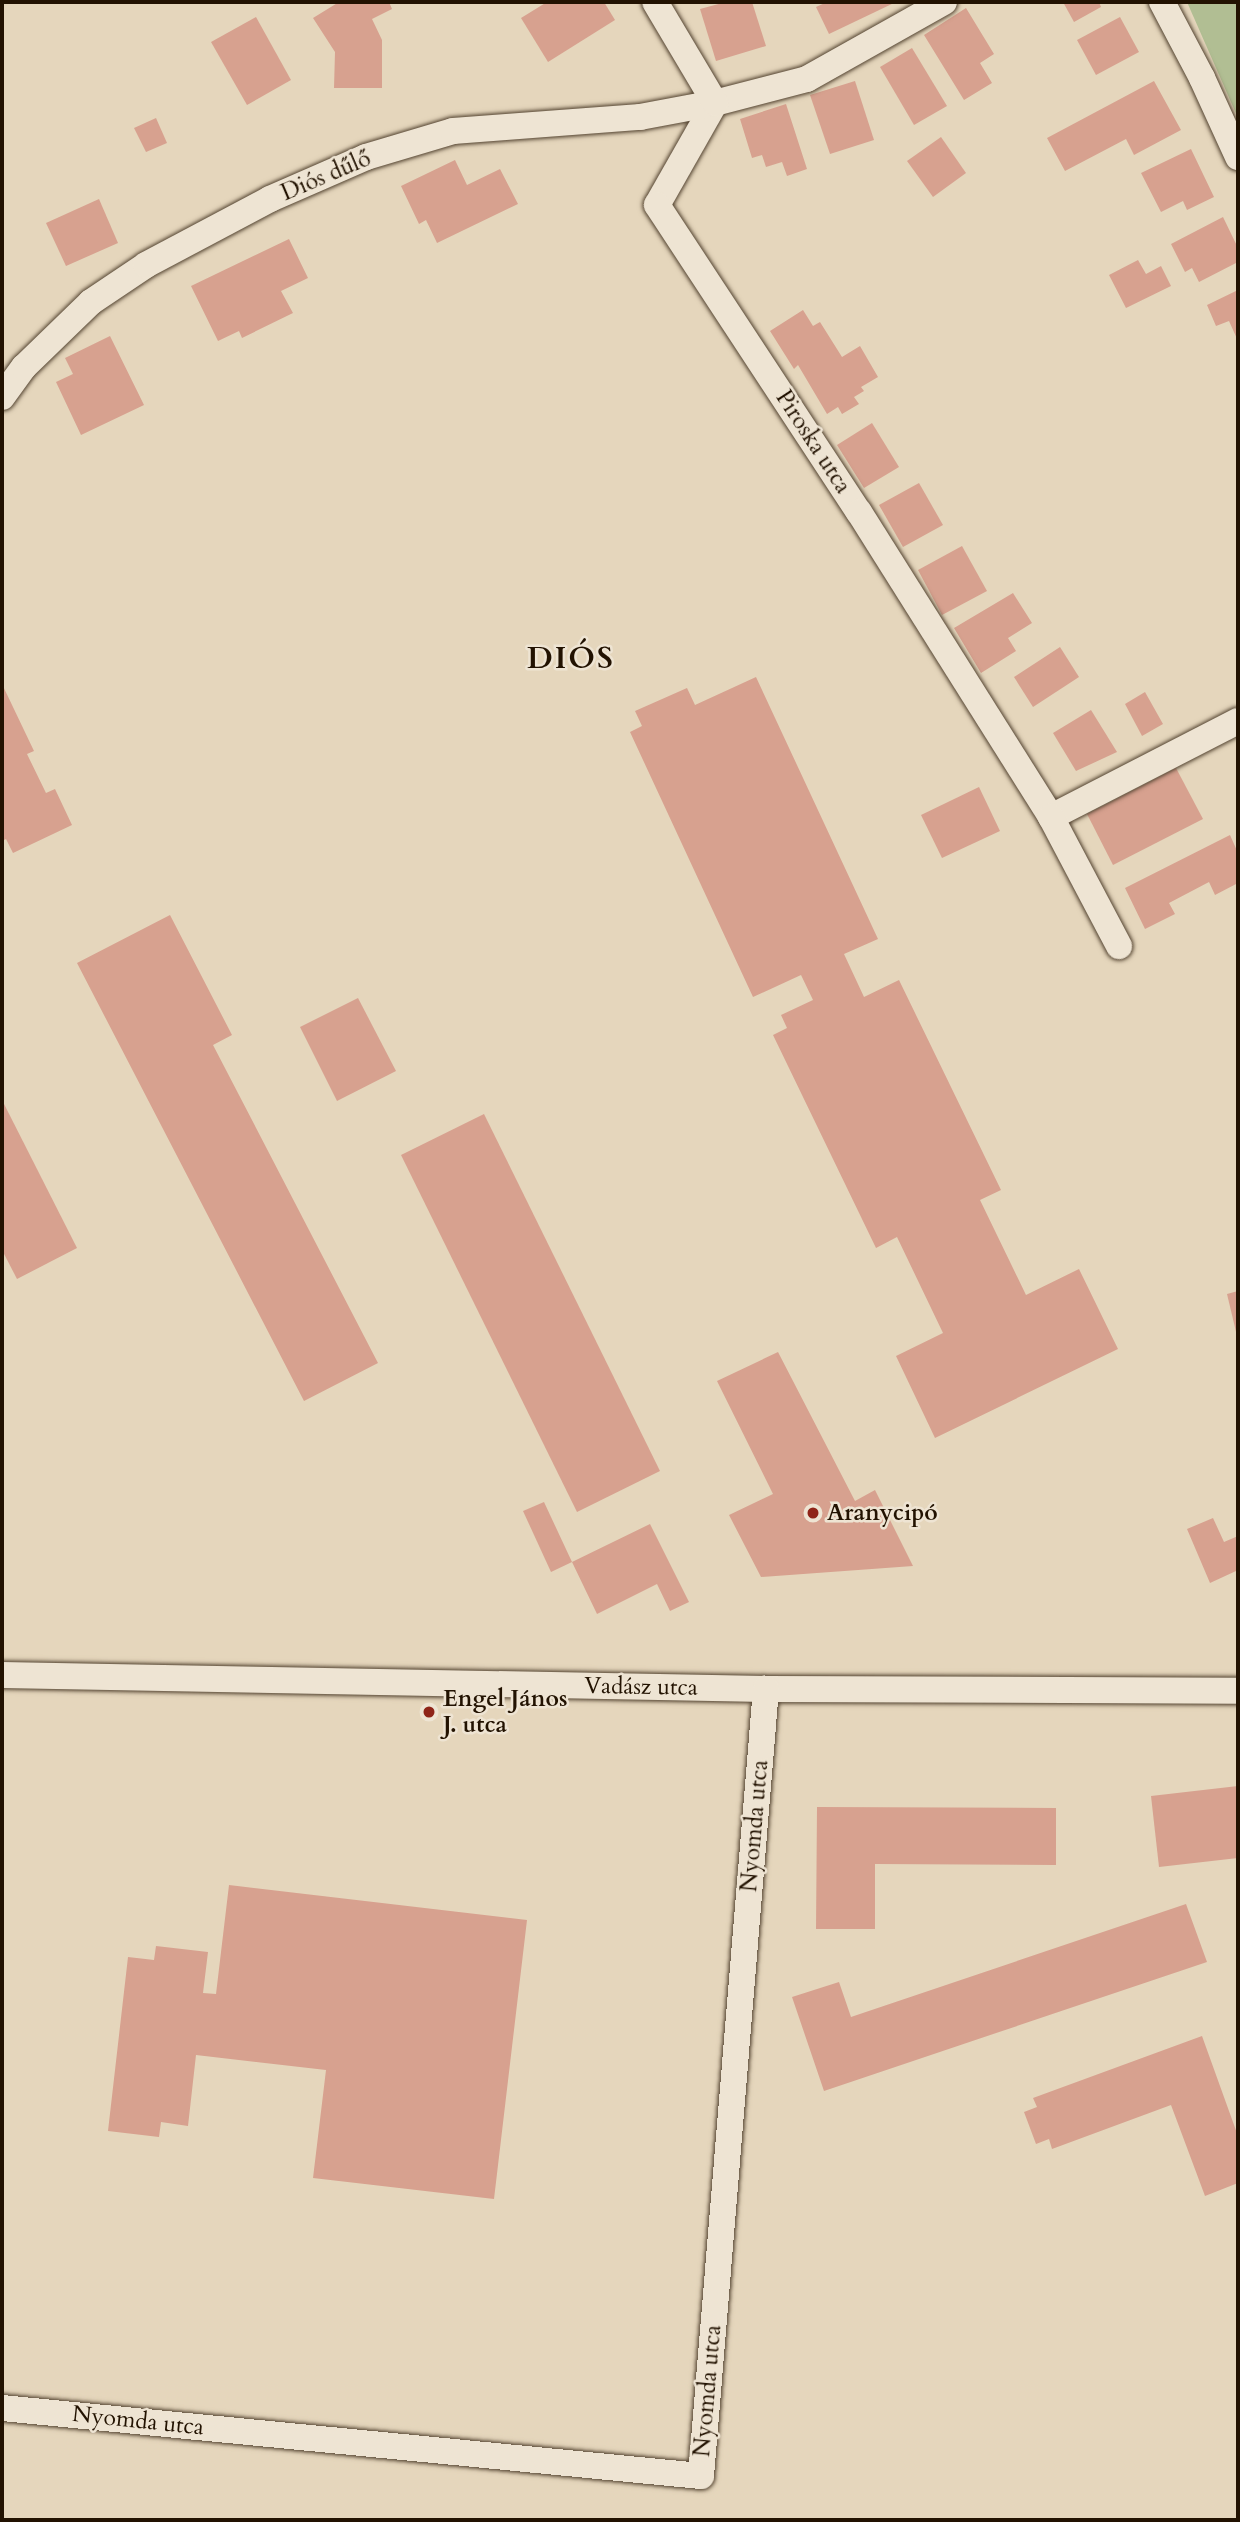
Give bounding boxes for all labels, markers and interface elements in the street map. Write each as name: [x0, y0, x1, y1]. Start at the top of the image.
street label: Diós dűlő: [277, 145, 375, 207]
street label: Piroska utca: [769, 385, 857, 499]
district label: DIÓS: [528, 641, 614, 677]
place label: Aranycipó: [827, 1499, 938, 1527]
marker: Aranycipó: [805, 1505, 821, 1521]
street label: Vadász utca: [584, 1672, 698, 1702]
place label: Engel János J. utca: [443, 1685, 567, 1739]
marker: Engel János J. utca: [421, 1704, 437, 1720]
street label: Nyomda utca: [735, 1759, 775, 1893]
street label: Nyomda utca: [688, 2324, 728, 2458]
street label: Nyomda utca: [71, 2400, 205, 2442]

